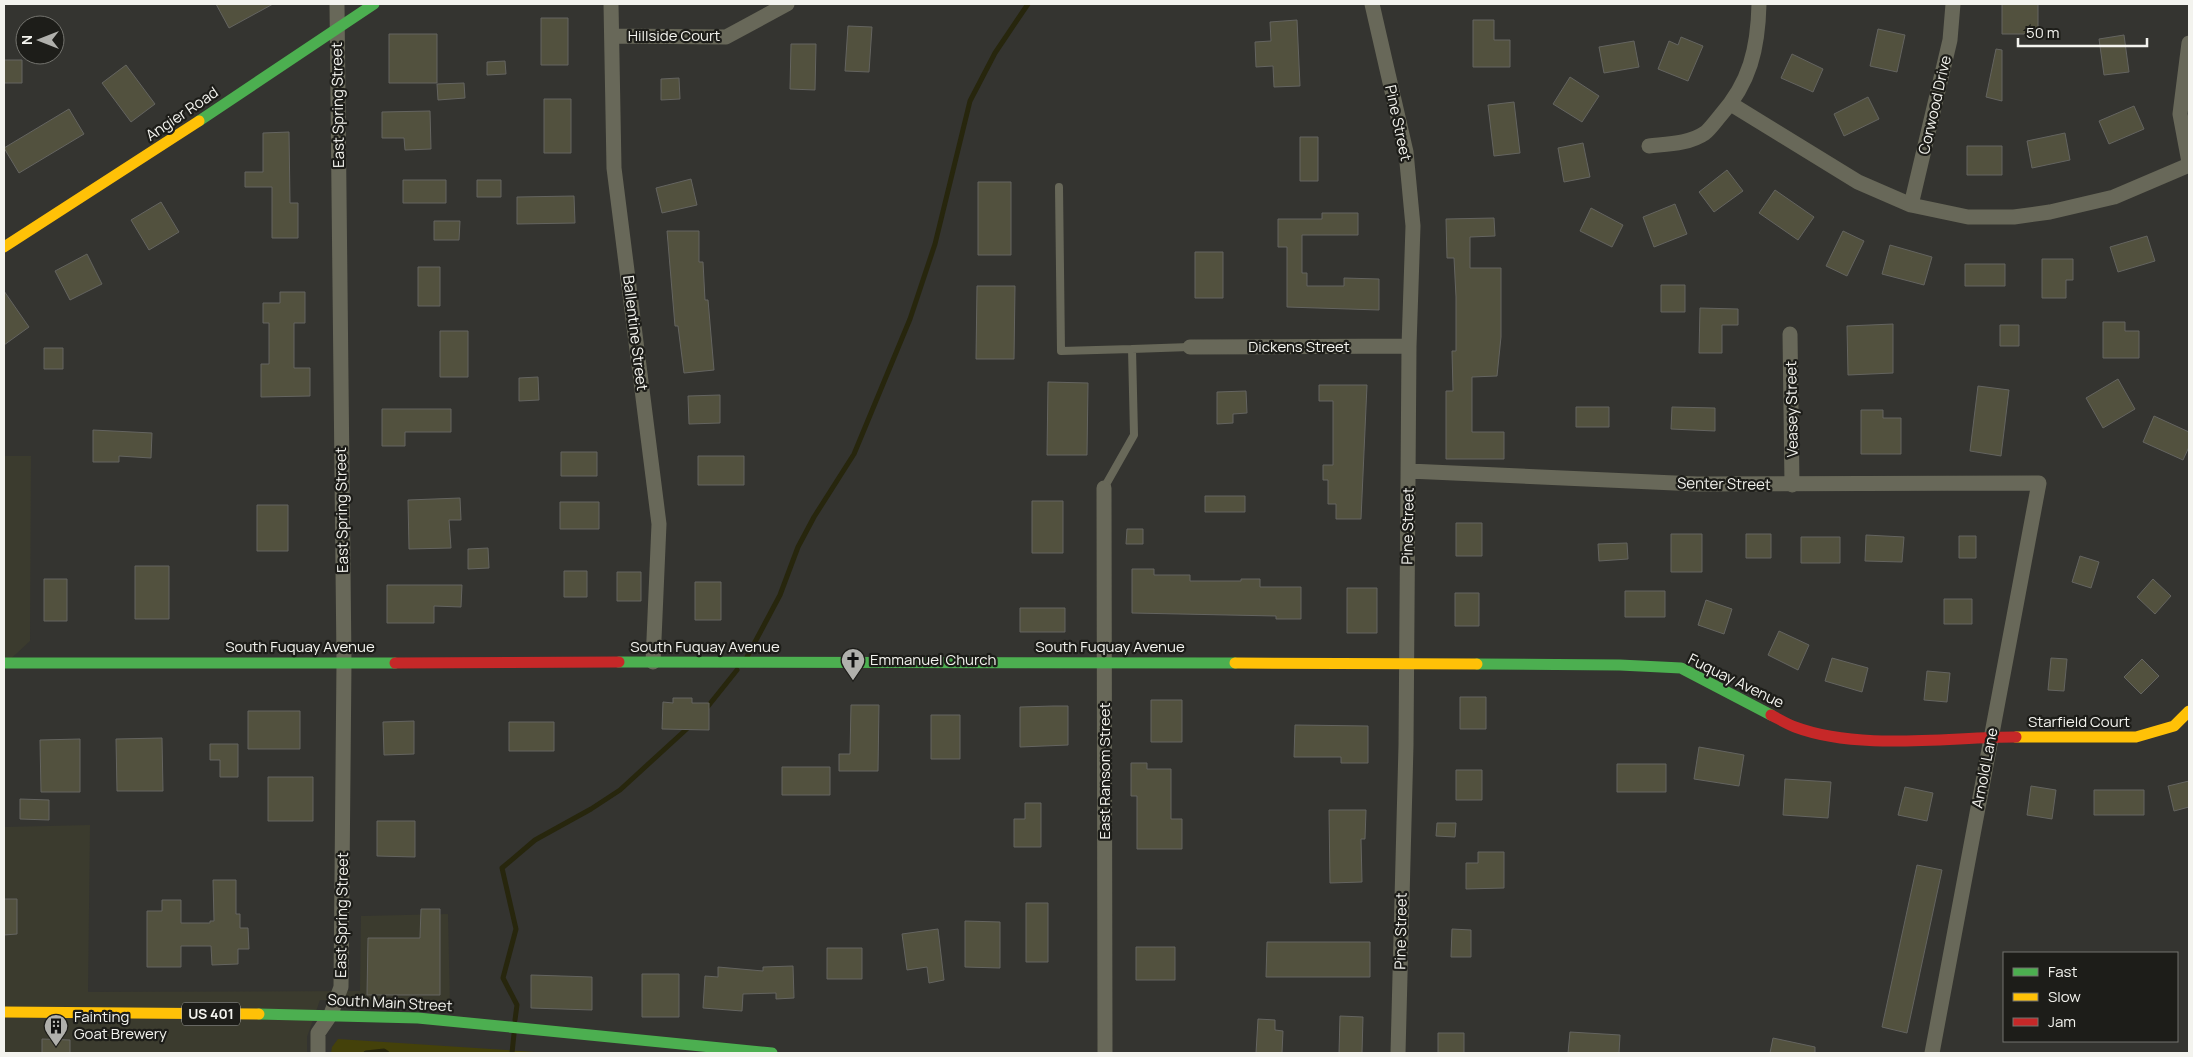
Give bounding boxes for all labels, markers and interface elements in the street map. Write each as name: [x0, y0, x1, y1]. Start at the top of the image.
north arrow: [15, 15, 65, 65]
scale bar: [2018, 15, 2147, 47]
text: 50 m: [2026, 22, 2060, 43]
street label: Hillside Court: [628, 25, 720, 46]
text: N: [17, 35, 36, 45]
street label: East Spring Street: [326, 42, 349, 168]
street label: Corwood Drive: [1913, 53, 1956, 156]
street label: Angier Road: [141, 82, 222, 146]
street label: Pine Street: [1380, 83, 1417, 163]
street label: Ballentine Street: [618, 274, 653, 392]
street label: Dickens Street: [1248, 336, 1350, 357]
street label: Veasey Street: [1780, 361, 1803, 457]
street label: East Spring Street: [330, 447, 353, 573]
street label: Senter Street: [1677, 472, 1771, 495]
street label: Pine Street: [1396, 487, 1419, 565]
street label: South Fuquay Avenue: [225, 636, 375, 657]
street label: South Fuquay Avenue: [630, 636, 780, 657]
street label: South Fuquay Avenue: [1035, 636, 1185, 657]
church icon: Emmanuel Church: [840, 647, 866, 681]
street label: Fuquay Avenue: [1685, 648, 1788, 713]
place label: Emmanuel Church: [870, 649, 997, 670]
street label: East Ransom Street: [1094, 703, 1115, 840]
street label: Starfield Court: [2028, 711, 2130, 732]
street label: Arnold Lane: [1966, 726, 2003, 810]
street label: East Spring Street: [330, 852, 353, 978]
street label: Pine Street: [1389, 892, 1412, 970]
legend: [2003, 952, 2178, 1042]
text: Fast: [2048, 961, 2077, 982]
text: Slow: [2048, 986, 2081, 1007]
street label: South Main Street: [327, 989, 453, 1016]
road number: US 401: [182, 1002, 240, 1026]
place label: Fainting Goat Brewery: [74, 1006, 167, 1044]
text: Jam: [2048, 1011, 2076, 1032]
building icon: Fainting Goat Brewery: [43, 1013, 69, 1047]

